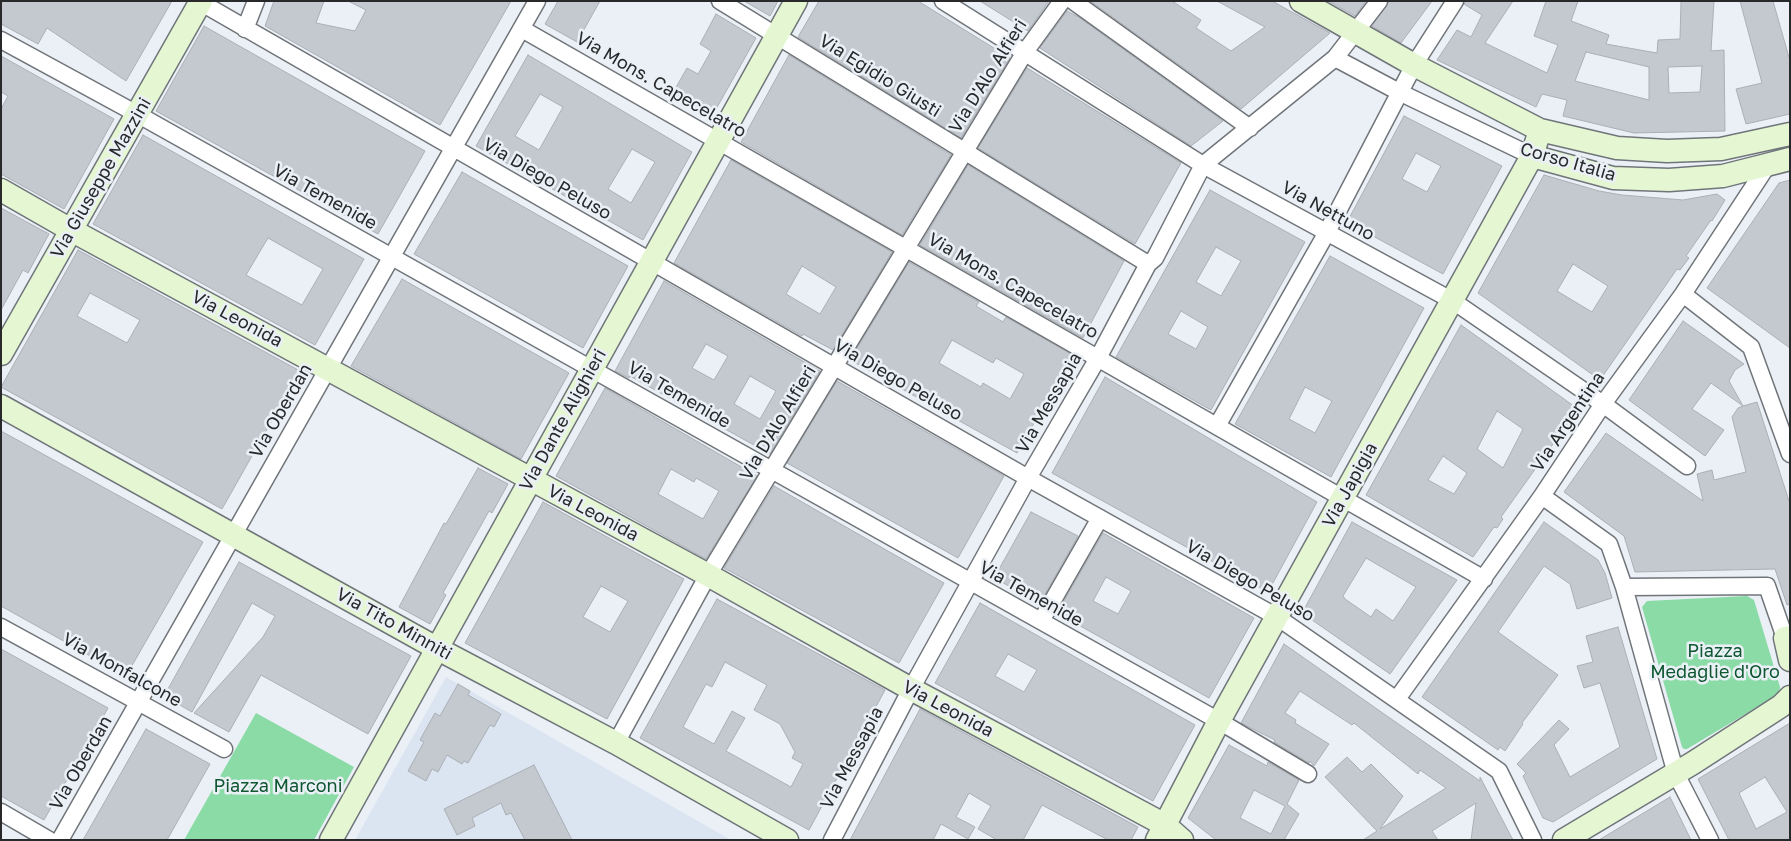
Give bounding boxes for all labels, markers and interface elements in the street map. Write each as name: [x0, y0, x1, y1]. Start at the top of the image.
street label: Via D'Alo Alfieri: [944, 15, 1032, 137]
street label: Via Mons. Capecelatro: [572, 27, 750, 143]
street label: Via Egidio Giusti: [815, 30, 945, 122]
street label: Via Giuseppe Mazzini: [46, 94, 156, 262]
street label: Via Diego Peluso: [479, 133, 615, 225]
street label: Corso Italia: [1518, 138, 1618, 186]
street label: Via Temenide: [269, 160, 381, 234]
street label: Via Nettuno: [1278, 177, 1378, 245]
street label: Via Mons. Capecelatro: [924, 228, 1102, 344]
street label: Via Leonida: [188, 286, 286, 352]
street label: Via Diego Peluso: [830, 334, 966, 426]
street label: Via Dante Alighieri: [515, 345, 611, 495]
street label: Via Messapia: [1011, 349, 1087, 457]
street label: Via Temenide: [624, 357, 734, 433]
street label: Via Oberdan: [245, 360, 317, 462]
street label: Via D'Alo Alfieri: [735, 362, 821, 484]
street label: Via Argentina: [1527, 368, 1609, 476]
street label: Via Japigia: [1318, 439, 1382, 531]
street label: Via Leonida: [544, 480, 642, 546]
street label: Via Diego Peluso: [1182, 535, 1318, 627]
street label: Via Temenide: [975, 557, 1087, 631]
street label: Via Tito Minniti: [332, 583, 456, 665]
street label: Via Monfalcone: [59, 628, 185, 712]
park label: Piazza Medaglie d'Oro: [1650, 640, 1780, 682]
street label: Via Leonida: [899, 676, 997, 742]
street label: Via Messapia: [816, 703, 888, 813]
street label: Via Oberdan: [45, 712, 117, 814]
park label: Piazza Marconi: [214, 775, 342, 797]

